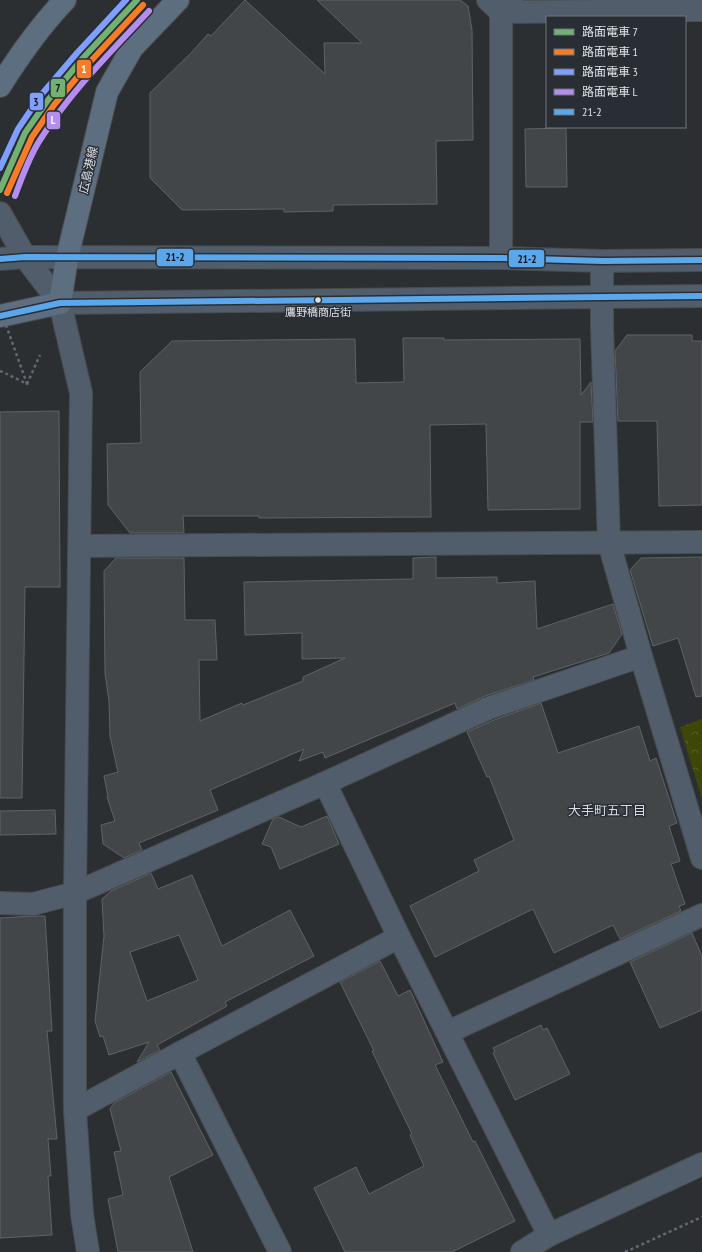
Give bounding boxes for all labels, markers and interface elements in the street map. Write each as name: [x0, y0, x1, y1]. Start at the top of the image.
legend: [546, 16, 686, 128]
text: 路面電車 7: [582, 24, 638, 39]
text: 路面電車 1: [582, 44, 638, 59]
line badge: 1: [76, 59, 92, 79]
text: 1: [81, 62, 87, 76]
text: 路面電車 3: [582, 64, 638, 79]
line badge: 7: [50, 78, 66, 98]
text: 7: [55, 81, 61, 95]
text: 路面電車 L: [582, 84, 638, 99]
line badge: 3: [29, 92, 44, 111]
text: 3: [33, 95, 39, 109]
text: 21-2: [582, 104, 602, 119]
line badge: L: [46, 111, 61, 130]
text: L: [51, 113, 56, 127]
street label: 広島港線: [75, 145, 101, 195]
line badge: 21-2: [156, 248, 194, 267]
line badge: 21-2: [508, 249, 545, 268]
text: 21-2: [165, 250, 185, 264]
text: 21-2: [517, 252, 537, 266]
marker: 鷹野橋商店街: [313, 295, 323, 305]
place label: 鷹野橋商店街: [285, 305, 351, 319]
district label: 大手町五丁目: [568, 802, 646, 819]

